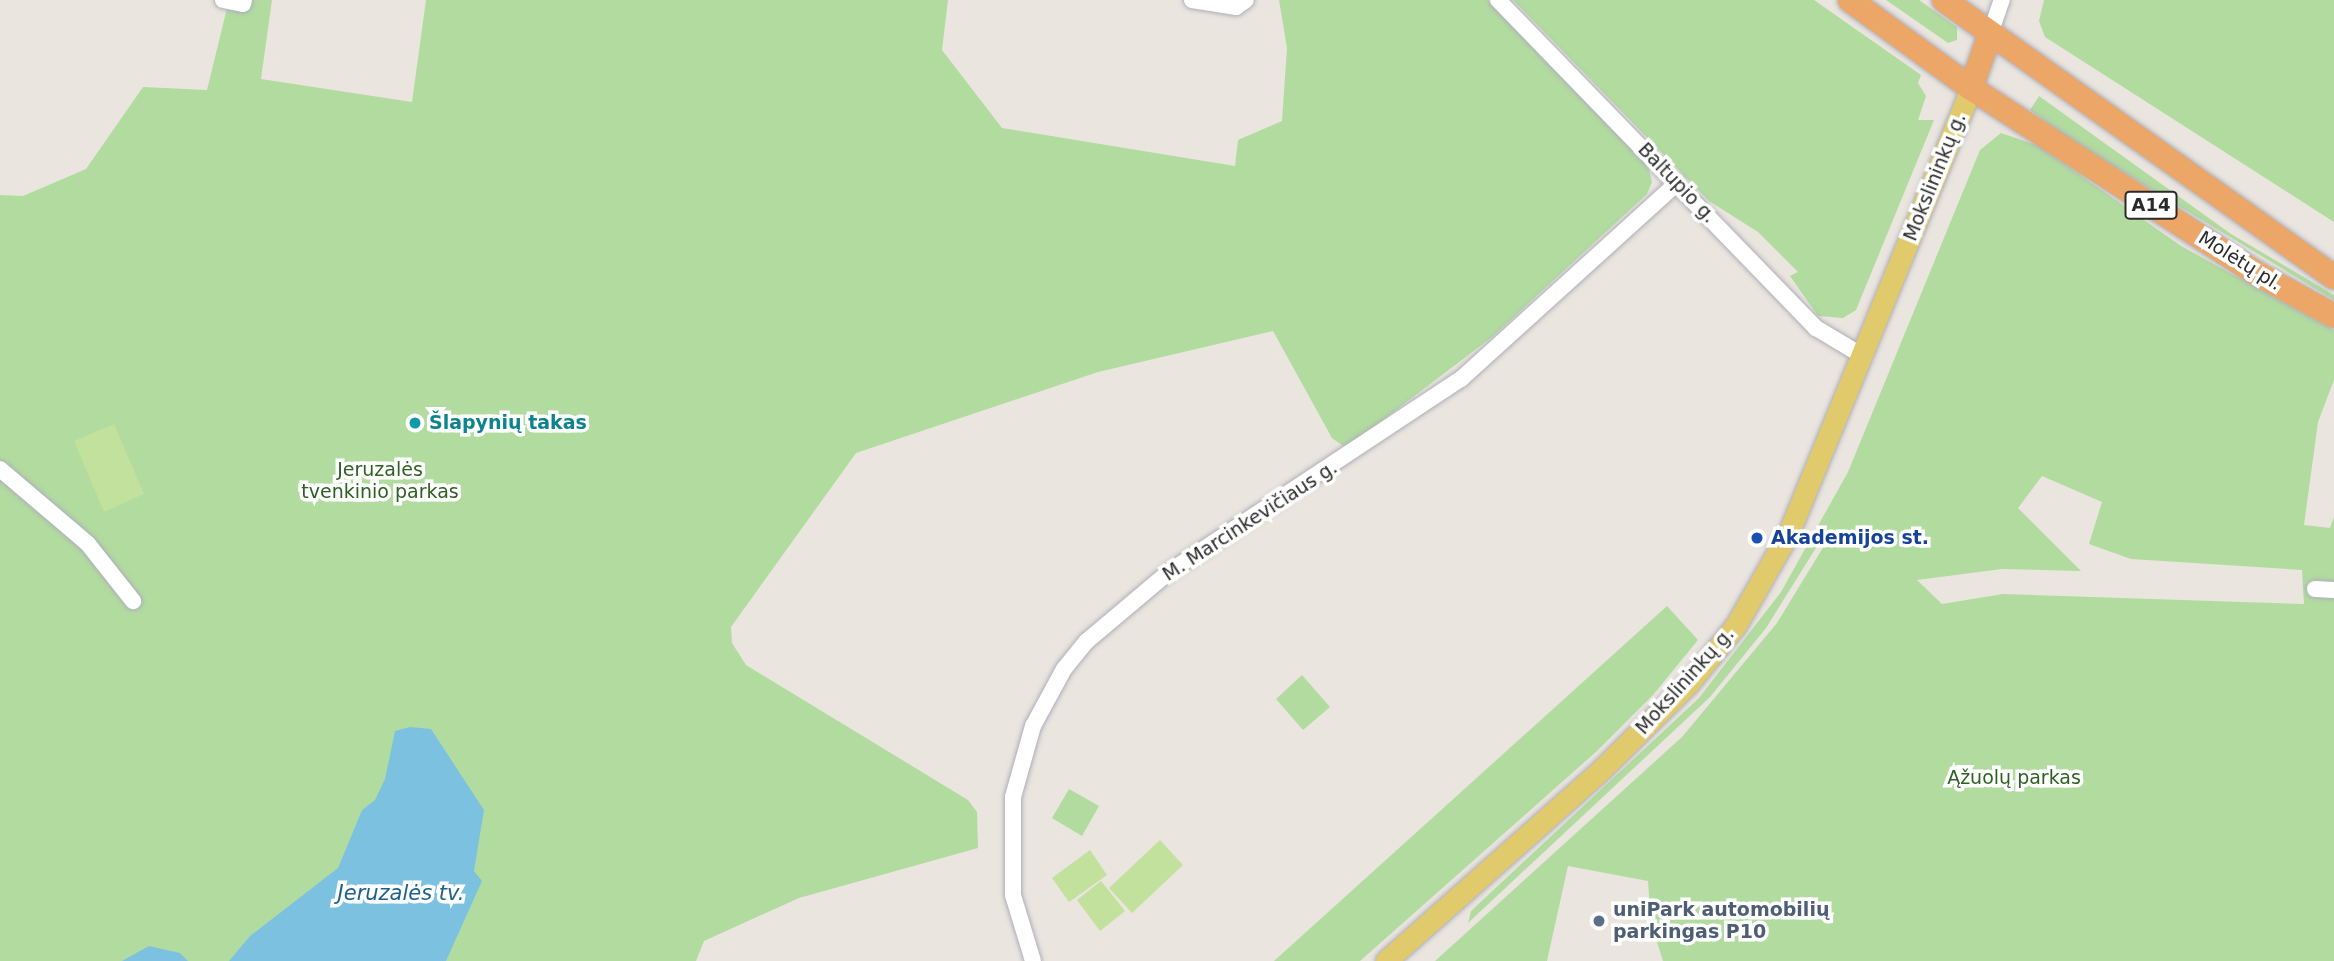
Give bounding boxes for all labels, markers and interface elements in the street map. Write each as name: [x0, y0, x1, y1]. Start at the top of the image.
street label: Mokslininkų g.: [1899, 110, 1971, 244]
street label: Baltupio g.: [1633, 138, 1721, 228]
road number: A14: [2123, 190, 2179, 220]
street label: Molėtų pl.: [2194, 226, 2286, 296]
place label: Šlapynių takas: [429, 412, 587, 434]
marker: Šlapynių takas: [407, 415, 423, 431]
street label: M. Marcinkevičiaus g.: [1158, 456, 1342, 586]
park label: Jeruzalės tvenkinio parkas: [301, 459, 459, 503]
place label: Akademijos st.: [1771, 527, 1929, 549]
marker: Akademijos st.: [1749, 530, 1765, 546]
street label: Mokslininkų g.: [1631, 623, 1739, 739]
park label: Ąžuolų parkas: [1947, 767, 2081, 789]
water label: Jeruzalės tv.: [338, 880, 464, 906]
place label: uniPark automobilių parkingas P10: [1613, 899, 1829, 943]
marker: uniPark automobilių parkingas P10: [1591, 913, 1607, 929]

